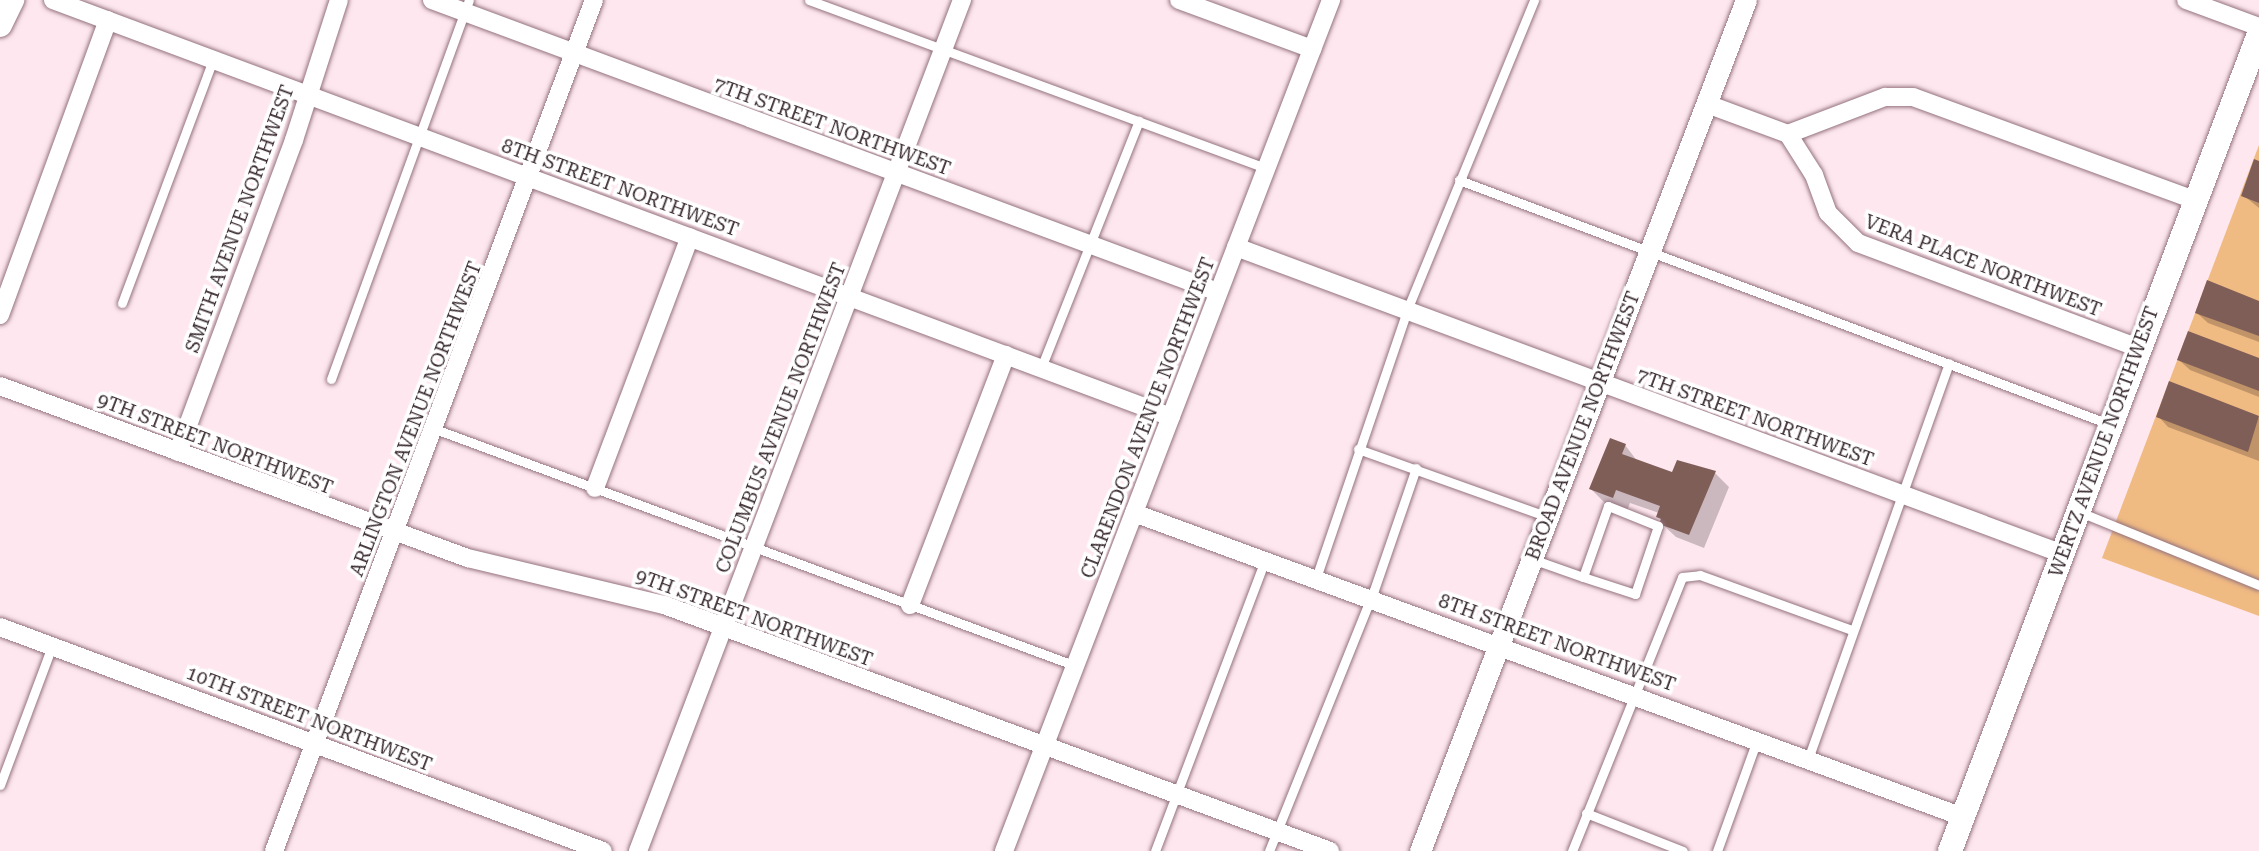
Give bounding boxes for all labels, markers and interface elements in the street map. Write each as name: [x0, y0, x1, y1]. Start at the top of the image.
street label: 7TH STREET NORTHWEST: [710, 73, 954, 181]
street label: SMITH AVENUE NORTHWEST: [181, 82, 299, 356]
street label: 8TH STREET NORTHWEST: [498, 134, 742, 242]
street label: VERA PLACE NORTHWEST: [1861, 210, 2105, 322]
street label: CLARENDON AVENUE NORTHWEST: [1076, 254, 1220, 582]
street label: ARLINGTON AVENUE NORTHWEST: [345, 258, 487, 580]
street label: COLUMBUS AVENUE NORTHWEST: [711, 260, 851, 576]
street label: BROAD AVENUE NORTHWEST: [1521, 288, 1645, 564]
street label: WERTZ AVENUE NORTHWEST: [2044, 304, 2164, 580]
street label: 7TH STREET NORTHWEST: [1633, 364, 1877, 472]
street label: 9TH STREET NORTHWEST: [94, 388, 336, 500]
street label: 9TH STREET NORTHWEST: [632, 564, 876, 672]
street label: 8TH STREET NORTHWEST: [1435, 589, 1679, 697]
street label: 10TH STREET NORTHWEST: [183, 662, 435, 776]

